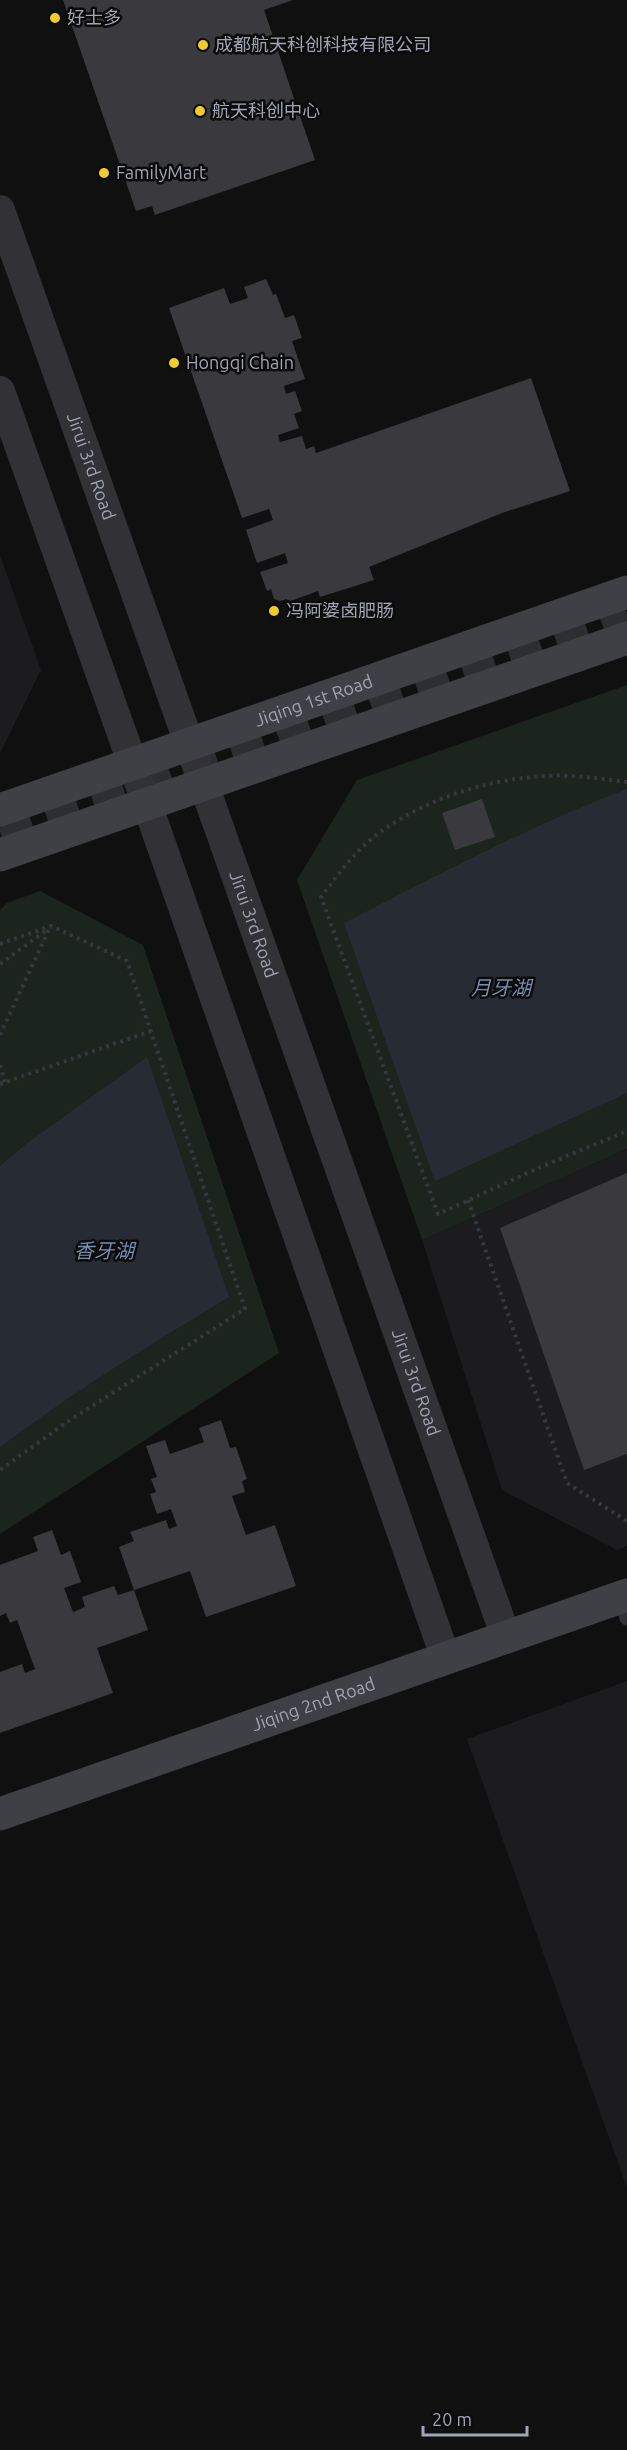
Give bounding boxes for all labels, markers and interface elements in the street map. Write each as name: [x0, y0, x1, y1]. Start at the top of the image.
place label: 好士多: [67, 7, 121, 27]
marker: 好士多: [48, 11, 62, 25]
place label: 成都航天科创科技有限公司: [215, 34, 431, 54]
marker: 成都航天科创科技有限公司: [196, 38, 210, 52]
place label: 航天科创中心: [212, 100, 320, 120]
marker: 航天科创中心: [193, 104, 207, 118]
place label: FamilyMart: [116, 162, 206, 182]
marker: FamilyMart: [97, 166, 111, 180]
place label: Hongqi Chain: [186, 352, 294, 372]
marker: Hongqi Chain: [167, 356, 181, 370]
street label: Jirui 3rd Road: [64, 410, 120, 522]
place label: 冯阿婆卤肥肠: [286, 600, 394, 620]
marker: 冯阿婆卤肥肠: [267, 604, 281, 618]
street label: Jiqing 1st Road: [252, 670, 375, 730]
street label: Jirui 3rd Road: [226, 868, 282, 980]
water label: 月牙湖: [471, 976, 534, 999]
water label: 香牙湖: [74, 1239, 137, 1262]
street label: Jirui 3rd Road: [389, 1326, 445, 1438]
street label: Jiqing 2nd Road: [249, 1673, 378, 1734]
scale bar: [423, 2399, 526, 2437]
text: 20 m: [432, 2409, 472, 2429]

